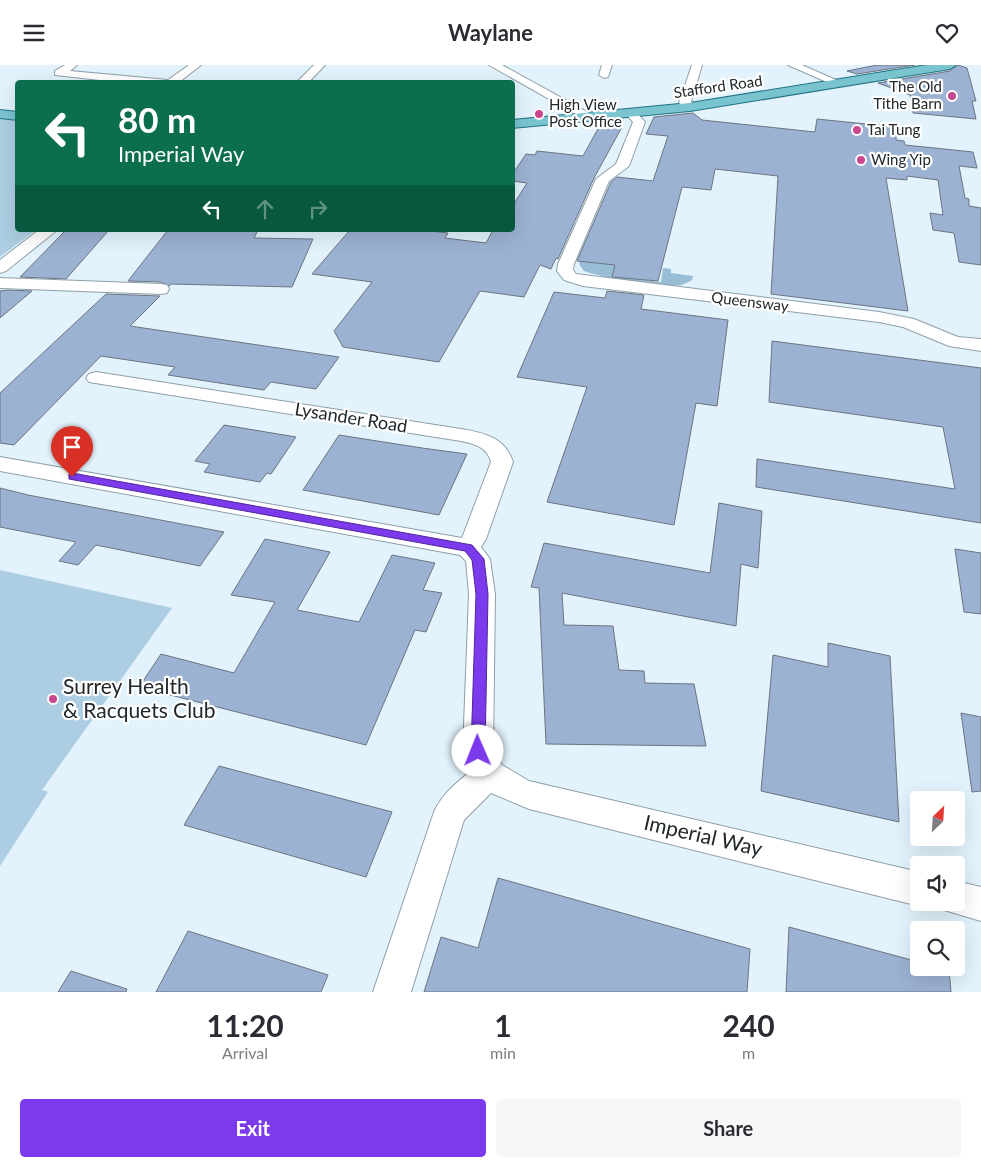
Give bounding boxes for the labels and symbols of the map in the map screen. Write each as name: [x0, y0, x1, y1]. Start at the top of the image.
street label: Stafford Road: [672, 71, 763, 101]
place label: The Old Tithe Barn: [873, 77, 942, 112]
marker: The Old Tithe Barn: [946, 90, 958, 102]
place label: High View Post Office: [549, 95, 622, 130]
marker: High View Post Office: [533, 108, 545, 120]
place label: Tai Tung: [867, 120, 921, 138]
marker: Tai Tung: [851, 124, 863, 136]
place label: Wing Yip: [871, 150, 931, 168]
marker: Wing Yip: [855, 154, 867, 166]
street label: Queensway: [710, 287, 790, 315]
street label: Lysander Road: [293, 397, 409, 437]
pin: [51, 426, 93, 477]
place label: Surrey Health & Racquets Club: [63, 673, 216, 722]
marker: Surrey Health & Racquets Club: [47, 693, 59, 705]
position arrow: [451, 724, 503, 776]
north arrow: [910, 791, 965, 846]
street label: Imperial Way: [642, 809, 765, 860]

